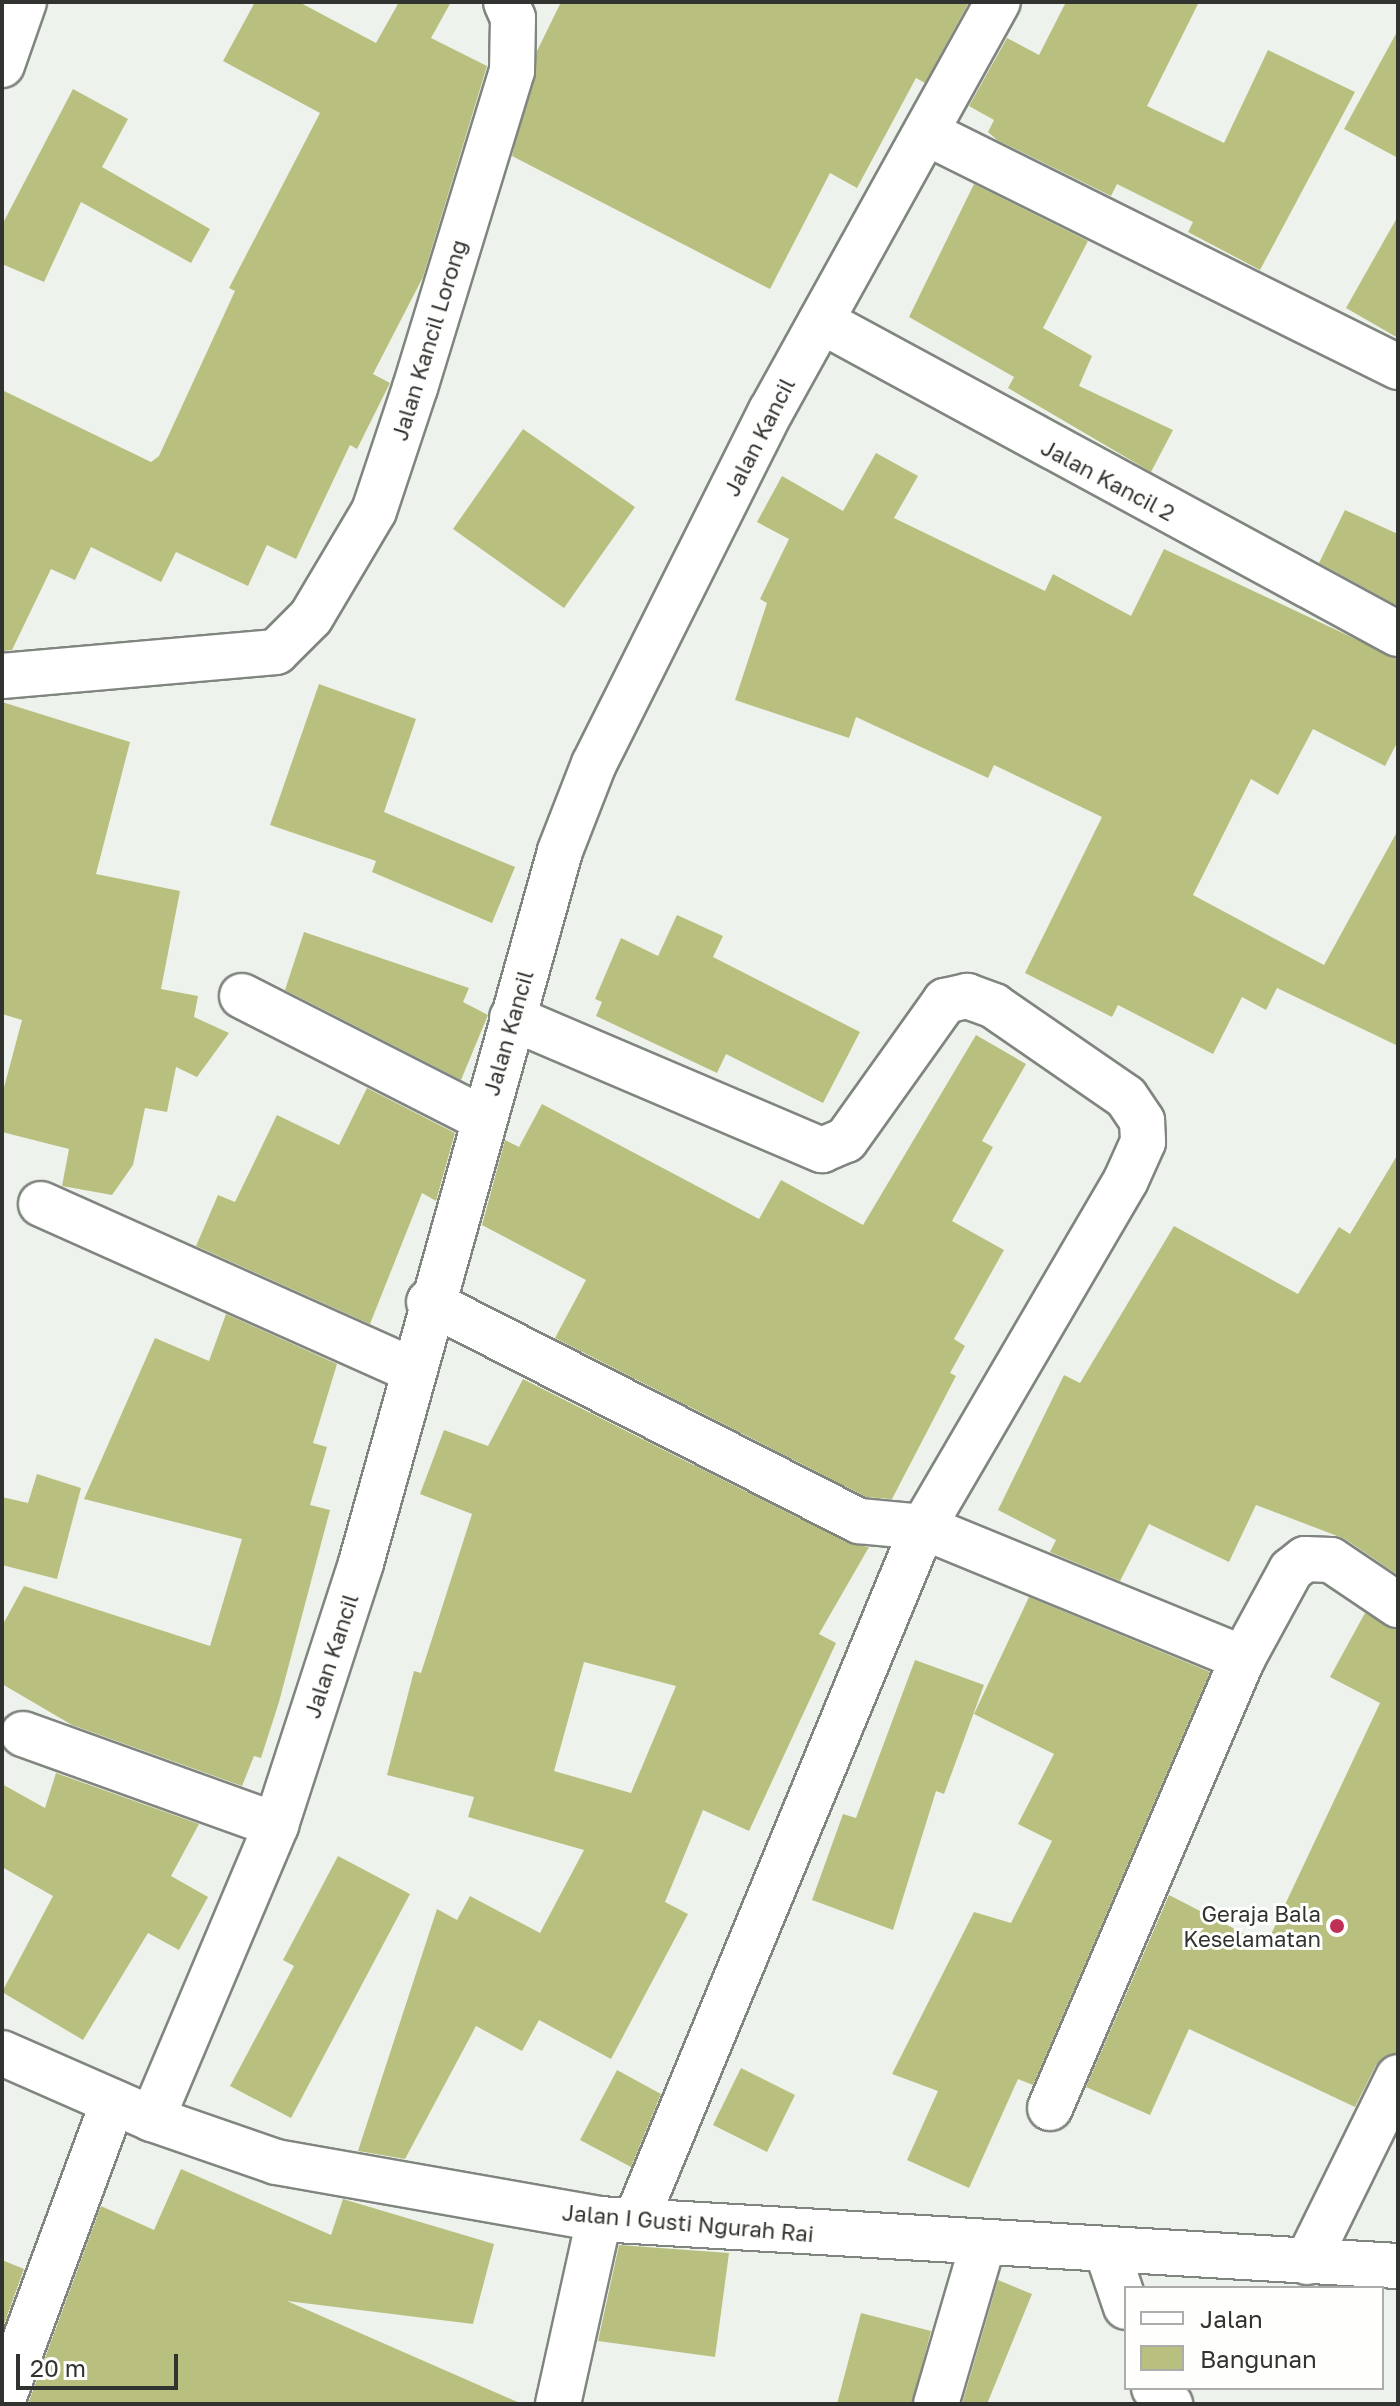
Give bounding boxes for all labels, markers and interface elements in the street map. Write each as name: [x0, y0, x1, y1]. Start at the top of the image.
street label: Jalan Kancil Lorong: [386, 236, 472, 444]
street label: Jalan Kancil: [718, 374, 800, 500]
street label: Jalan Kancil 2: [1037, 434, 1179, 526]
street label: Jalan Kancil: [478, 967, 538, 1099]
street label: Jalan Kancil: [299, 1591, 363, 1721]
place label: Geraja Bala Keselamatan: [1183, 1900, 1321, 1952]
marker: Geraja Bala Keselamatan: [1328, 1917, 1346, 1935]
street label: Jalan I Gusti Ngurah Rai: [561, 2199, 815, 2247]
legend: [1124, 2286, 1384, 2390]
text: Jalan: [1200, 2304, 1263, 2333]
scale bar: [20, 2338, 182, 2388]
text: Bangunan: [1200, 2344, 1317, 2373]
text: 20 m: [30, 2353, 86, 2382]

